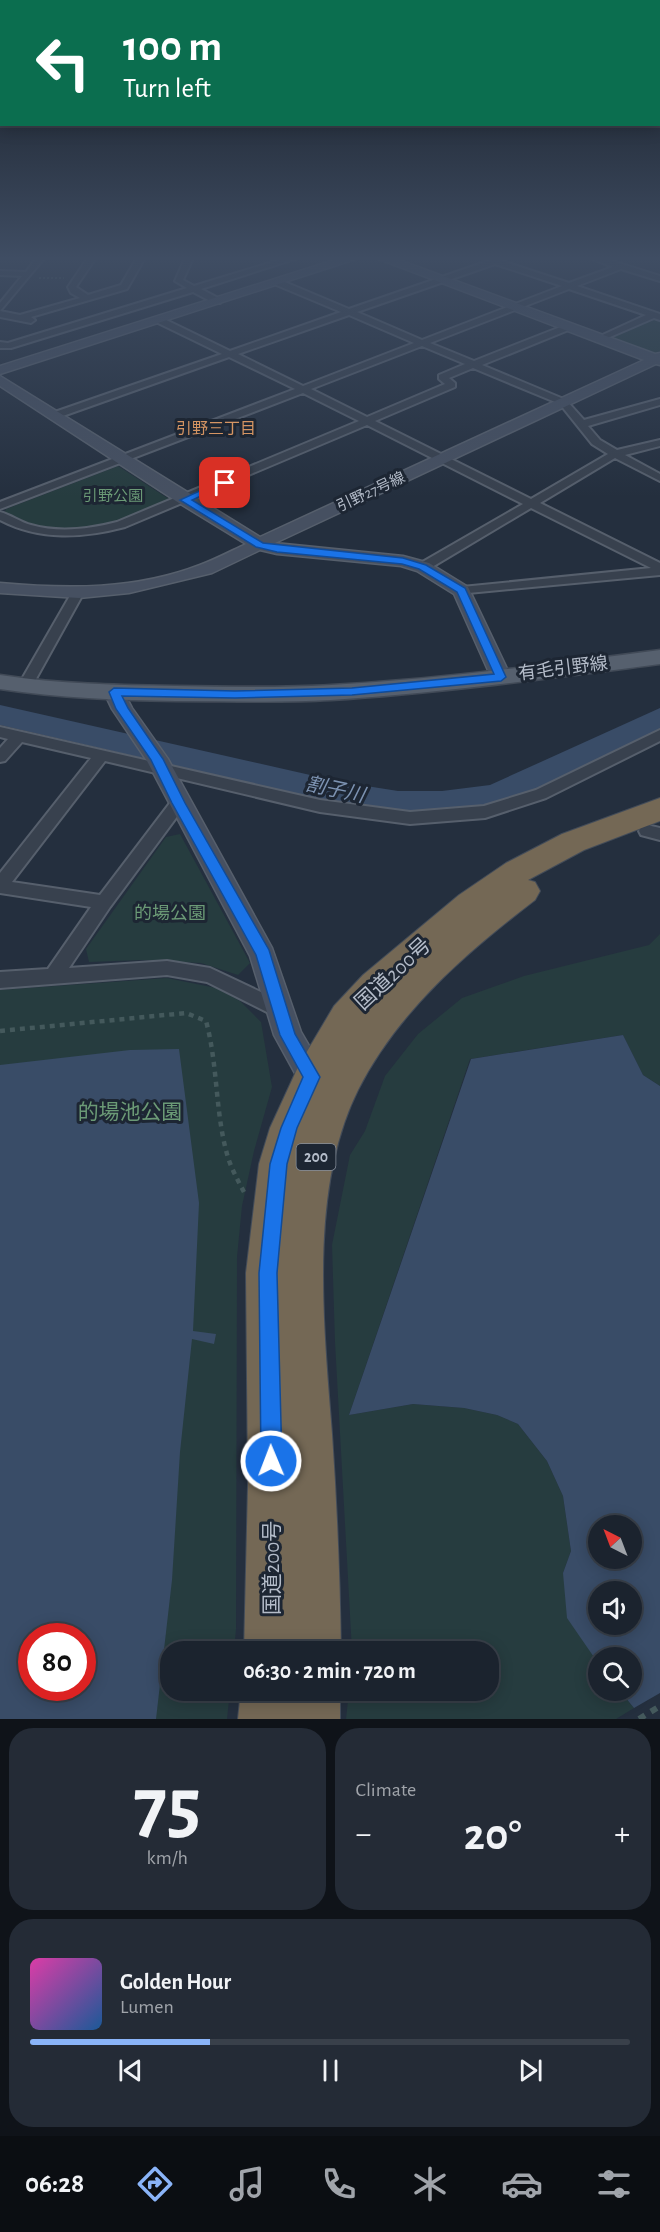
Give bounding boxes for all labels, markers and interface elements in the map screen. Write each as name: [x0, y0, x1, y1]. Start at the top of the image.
icon: left: [24, 24, 102, 102]
text: 100 m: [123, 26, 222, 68]
text: Turn left: [123, 75, 211, 102]
district label: 引野三丁目: [176, 420, 256, 437]
pin: [199, 457, 250, 508]
icon: arrive: [208, 466, 241, 499]
street label: 引野27号線: [334, 469, 407, 514]
park label: 引野公園: [83, 488, 143, 504]
street label: 有毛引野線: [517, 653, 609, 683]
water label: 割子川: [304, 773, 369, 806]
park label: 的場公園: [134, 903, 206, 923]
street label: 国道200号: [351, 933, 435, 1014]
park label: 的場池公園: [78, 1101, 183, 1123]
road number: 200: [296, 1144, 336, 1170]
position arrow: [239, 1429, 303, 1493]
north arrow: [588, 1515, 642, 1569]
map controls: [588, 1515, 642, 1701]
street label: 国道200号: [261, 1521, 283, 1615]
button: sound: [588, 1581, 642, 1635]
speed limit sign: 80: [18, 1623, 96, 1701]
button: search: [588, 1647, 642, 1701]
text: 06:30 · 2 min · 720 m: [243, 1660, 416, 1682]
text: 75: [134, 1768, 201, 1846]
text: Climate: [356, 1780, 416, 1800]
text: 20°: [464, 1813, 522, 1858]
text: −: [356, 1818, 371, 1851]
text: +: [614, 1818, 630, 1851]
text: km/h: [147, 1848, 188, 1868]
text: Golden Hour: [120, 1971, 231, 1993]
text: Lumen: [120, 1997, 174, 2017]
icon: previous: [114, 2054, 147, 2087]
icon: pause: [314, 2054, 347, 2087]
icon: next: [514, 2054, 547, 2087]
icon: directions: [134, 2163, 176, 2205]
icon: music: [226, 2163, 268, 2205]
icon: phone: [318, 2163, 360, 2205]
icon: climate: [409, 2163, 451, 2205]
icon: car: [501, 2163, 543, 2205]
icon: filters: [593, 2163, 635, 2205]
text: 06:28: [25, 2170, 84, 2197]

